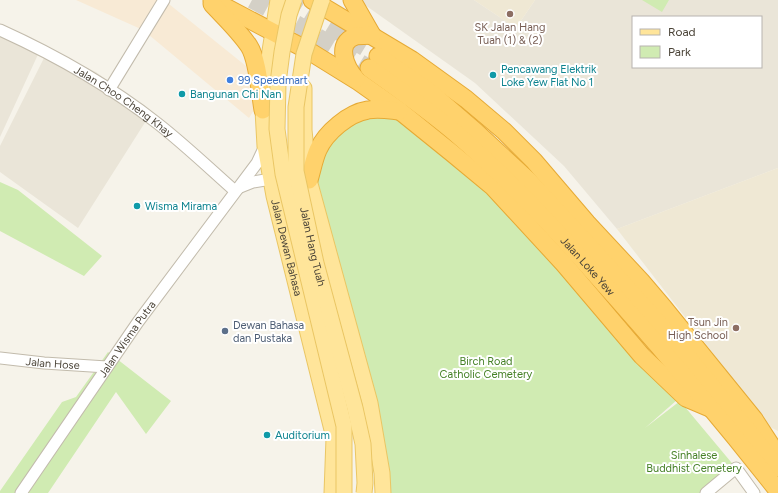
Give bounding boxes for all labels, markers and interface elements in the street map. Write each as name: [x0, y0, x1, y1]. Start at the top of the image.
marker: SK Jalan Hang Tuah (1) & (2): [505, 9, 515, 19]
legend: [632, 16, 762, 68]
place label: SK Jalan Hang Tuah (1) & (2): [475, 21, 545, 47]
text: Road: [668, 25, 696, 39]
text: Park: [668, 45, 691, 59]
street label: Jalan Choo Cheng Khay: [72, 63, 176, 140]
place label: Pencawang Elektrik Loke Yew Flat No 1: [501, 63, 597, 89]
marker: Pencawang Elektrik Loke Yew Flat No 1: [488, 70, 498, 80]
place label: 99 Speedmart: [238, 74, 308, 87]
marker: 99 Speedmart: [225, 75, 235, 85]
place label: Bangunan Chi Nan: [190, 88, 281, 101]
marker: Bangunan Chi Nan: [177, 89, 187, 99]
street label: Jalan Dewan Bahasa: [268, 198, 305, 297]
place label: Wisma Mirama: [145, 200, 217, 213]
marker: Wisma Mirama: [132, 201, 142, 211]
street label: Jalan Hang Tuah: [298, 206, 328, 288]
street label: Jalan Loke Yew: [558, 234, 618, 299]
street label: Jalan Wisma Putra: [96, 298, 158, 380]
place label: Tsun Jin High School: [668, 316, 728, 342]
place label: Dewan Bahasa dan Pustaka: [233, 319, 304, 345]
marker: Tsun Jin High School: [731, 323, 741, 333]
marker: Dewan Bahasa dan Pustaka: [220, 326, 230, 336]
street label: Jalan Hose: [25, 354, 80, 372]
park label: Birch Road Catholic Cemetery: [440, 355, 533, 381]
place label: Auditorium: [275, 429, 330, 442]
marker: Auditorium: [262, 430, 272, 440]
park label: Sinhalese Buddhist Cemetery: [646, 449, 742, 475]

